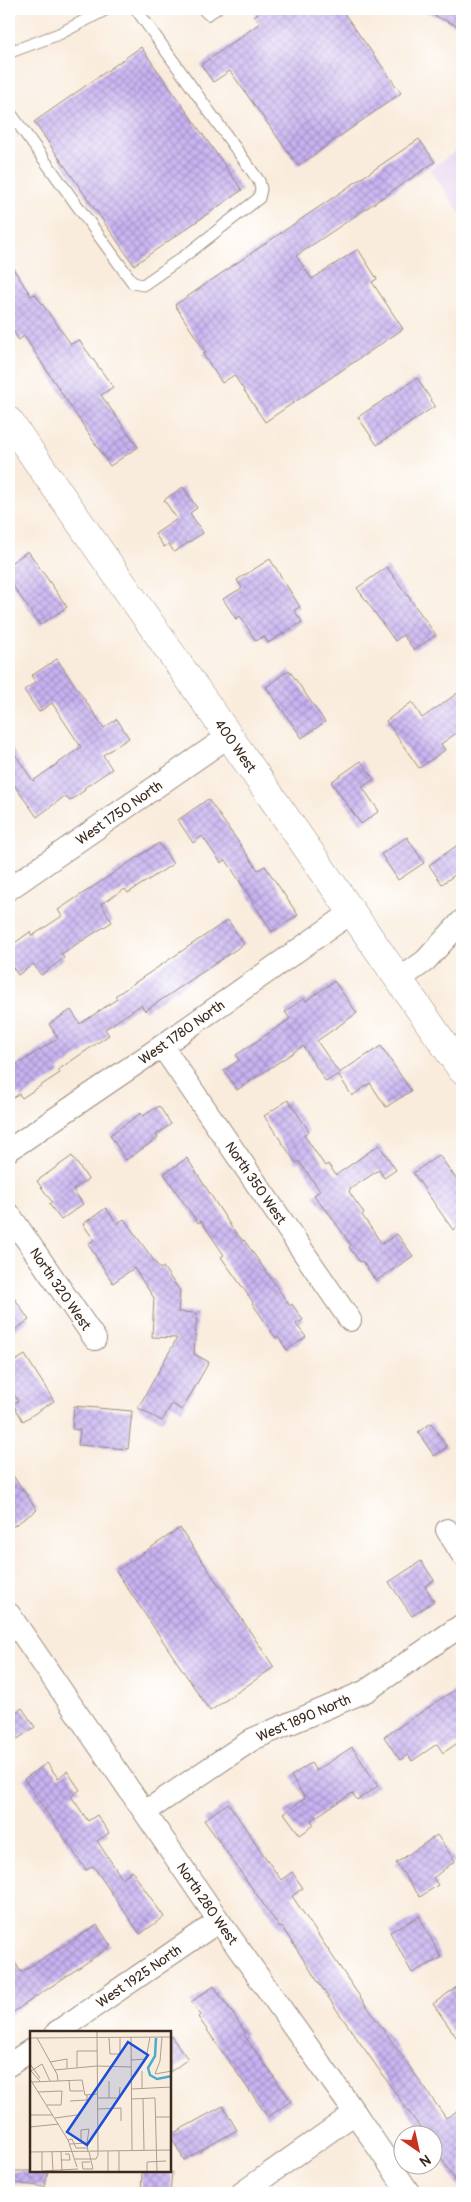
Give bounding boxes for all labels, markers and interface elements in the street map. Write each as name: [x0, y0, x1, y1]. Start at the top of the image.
street label: 400 West: [211, 716, 260, 776]
street label: West 1750 North: [73, 777, 166, 849]
street label: West 1780 North: [136, 997, 228, 1068]
street label: North 350 West: [221, 1139, 290, 1228]
street label: North 320 West: [26, 1245, 95, 1334]
street label: West 1890 North: [254, 1691, 353, 1746]
street label: North 280 West: [173, 1860, 241, 1948]
street label: West 1925 North: [93, 1941, 185, 2012]
inset map: [30, 2031, 171, 2172]
north arrow: [394, 2124, 444, 2174]
text: N: [416, 2151, 434, 2170]

